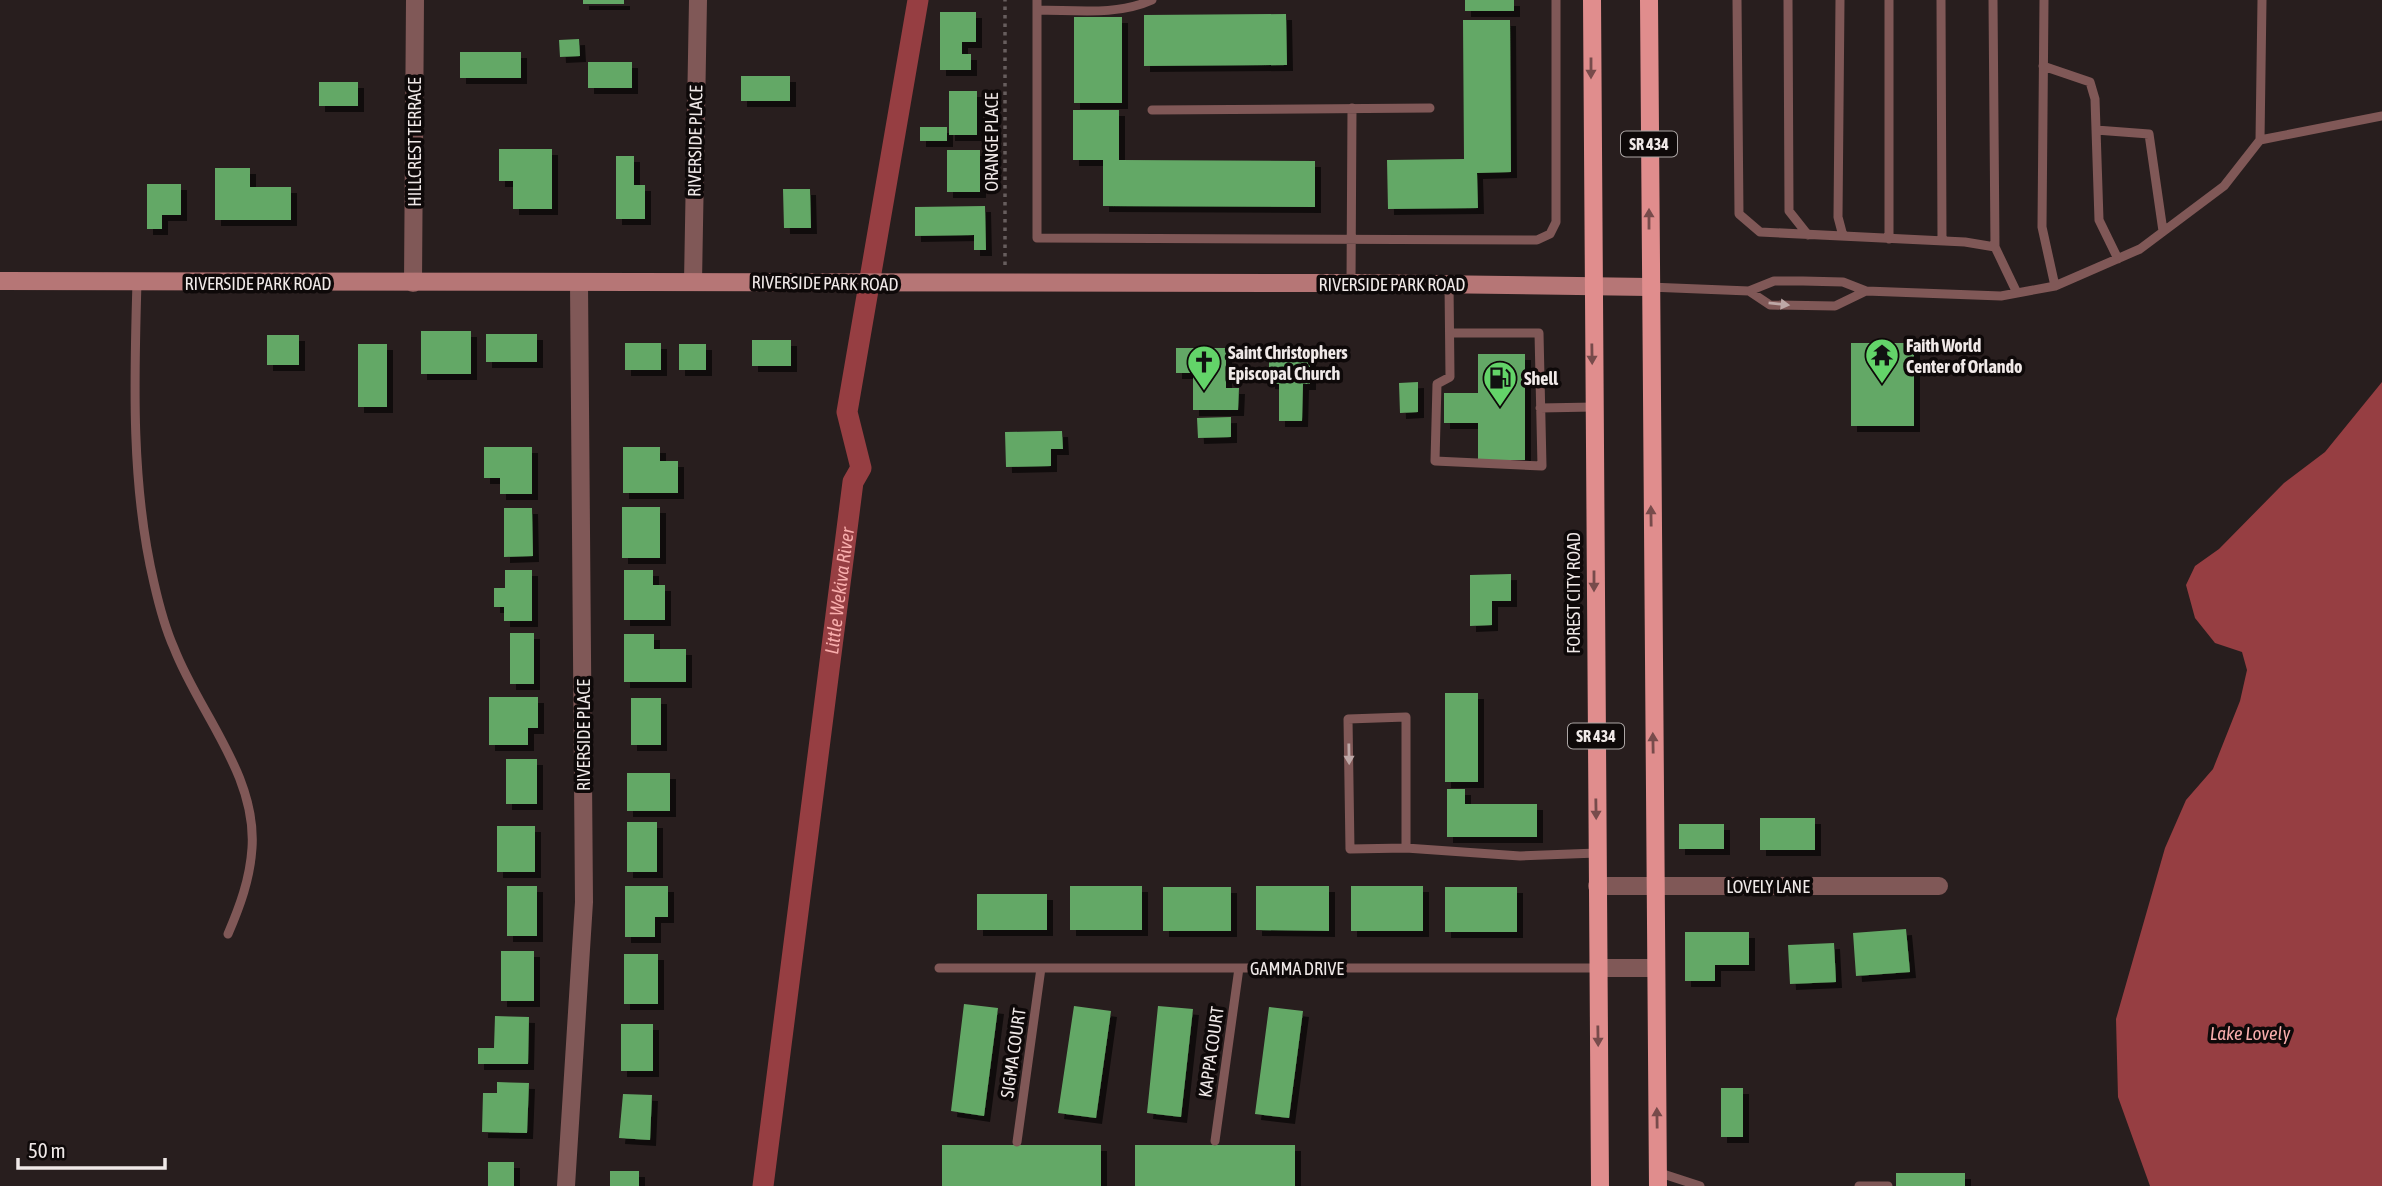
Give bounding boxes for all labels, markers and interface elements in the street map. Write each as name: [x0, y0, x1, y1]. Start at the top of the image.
one-way arrow: [1586, 57, 1597, 79]
street label: HILLCREST TERRACE: [404, 77, 425, 207]
street label: RIVERSIDE PLACE: [684, 85, 706, 197]
street label: ORANGE PLACE: [981, 92, 1002, 192]
road number: SR 434: [1621, 132, 1677, 156]
one-way arrow: [1643, 208, 1655, 230]
street label: RIVERSIDE PARK ROAD: [751, 271, 899, 295]
street label: RIVERSIDE PARK ROAD: [185, 273, 331, 294]
street label: RIVERSIDE PARK ROAD: [1319, 274, 1465, 295]
one-way arrow: [1768, 299, 1790, 310]
place label: Faith World Center of Orlando: [1906, 335, 2023, 377]
temple icon: Faith World Center of Orlando: [1863, 336, 1901, 385]
place label: Saint Christophers Episcopal Church: [1228, 342, 1348, 384]
church icon: Saint Christophers Episcopal Church: [1185, 343, 1223, 392]
one-way arrow: [1587, 343, 1598, 365]
fuel station icon: Shell: [1481, 359, 1519, 408]
place label: Shell: [1524, 368, 1558, 389]
one-way arrow: [1645, 505, 1657, 527]
water label: Little Wekiva River: [820, 525, 858, 656]
street label: FOREST CITY ROAD: [1563, 532, 1584, 654]
one-way arrow: [1588, 570, 1600, 592]
street label: RIVERSIDE PLACE: [573, 679, 594, 791]
road number: SR 434: [1568, 723, 1624, 748]
one-way arrow: [1647, 732, 1659, 754]
one-way arrow: [1343, 743, 1354, 765]
one-way arrow: [1590, 798, 1602, 820]
street label: LOVELY LANE: [1726, 876, 1810, 897]
street label: GAMMA DRIVE: [1250, 958, 1344, 979]
street label: KAPPA COURT: [1194, 1005, 1228, 1099]
street label: SIGMA COURT: [996, 1006, 1030, 1099]
water label: Lake Lovely: [2210, 1022, 2290, 1044]
one-way arrow: [1592, 1025, 1604, 1047]
one-way arrow: [1651, 1107, 1663, 1129]
scale bar: [18, 1126, 164, 1170]
text: 50 m: [28, 1138, 66, 1162]

